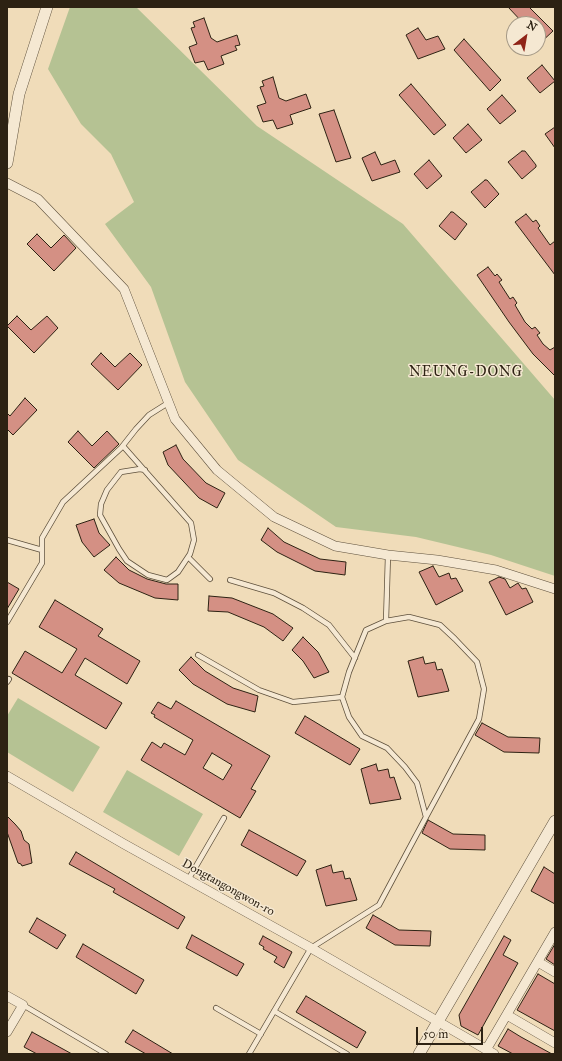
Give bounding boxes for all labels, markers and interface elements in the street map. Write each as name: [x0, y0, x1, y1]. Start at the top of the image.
north arrow: [506, 16, 546, 56]
text: N: [525, 18, 539, 34]
district label: NEUNG-DONG: [409, 365, 523, 381]
street label: Dongtangongwon-ro: [179, 857, 277, 919]
scale bar: [418, 1019, 485, 1045]
text: 50 m: [423, 1027, 448, 1041]

